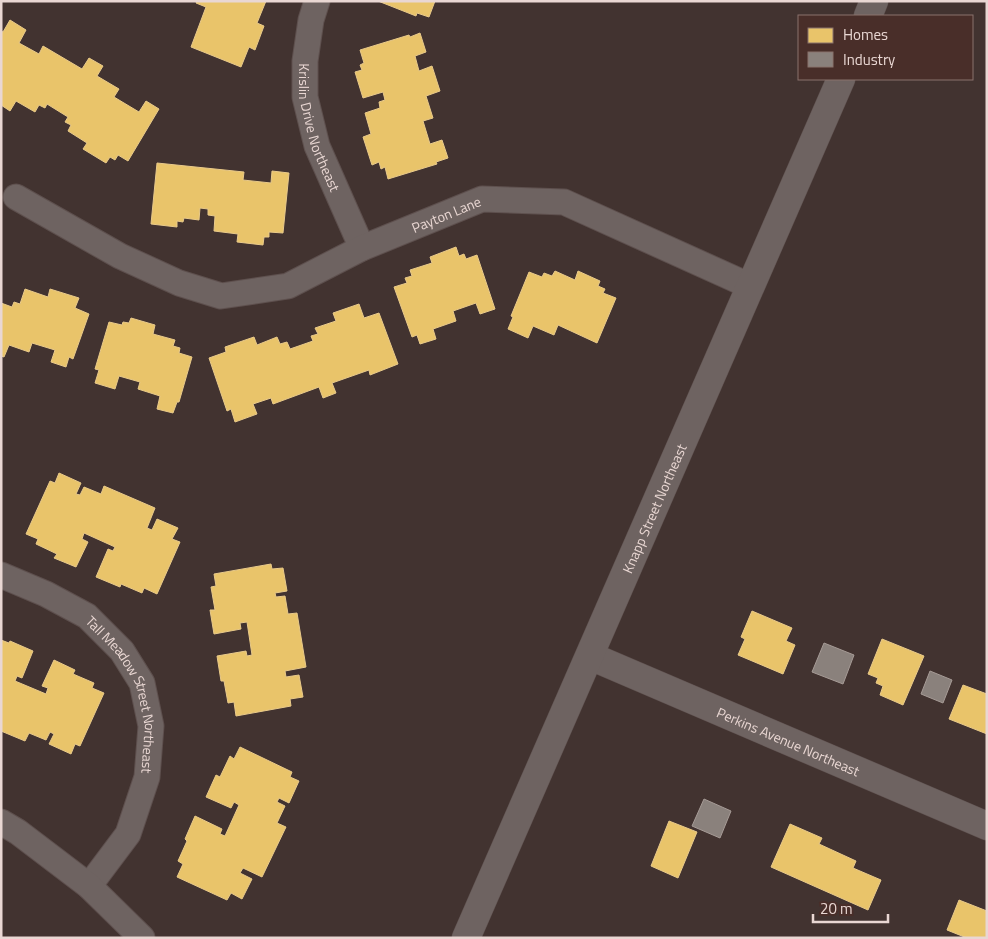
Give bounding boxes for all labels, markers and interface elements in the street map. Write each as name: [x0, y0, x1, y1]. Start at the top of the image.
legend: [798, 15, 973, 80]
text: Homes: [843, 23, 888, 46]
text: Industry: [843, 48, 895, 71]
street label: Krislin Drive Northeast: [295, 63, 346, 195]
street label: Payton Lane: [408, 190, 484, 237]
street label: Knapp Street Northeast: [616, 440, 691, 576]
street label: Tall Meadow Street Northeast: [81, 610, 162, 774]
street label: Perkins Avenue Northeast: [714, 701, 863, 781]
scale bar: [813, 892, 888, 924]
text: 20 m: [820, 897, 853, 920]

